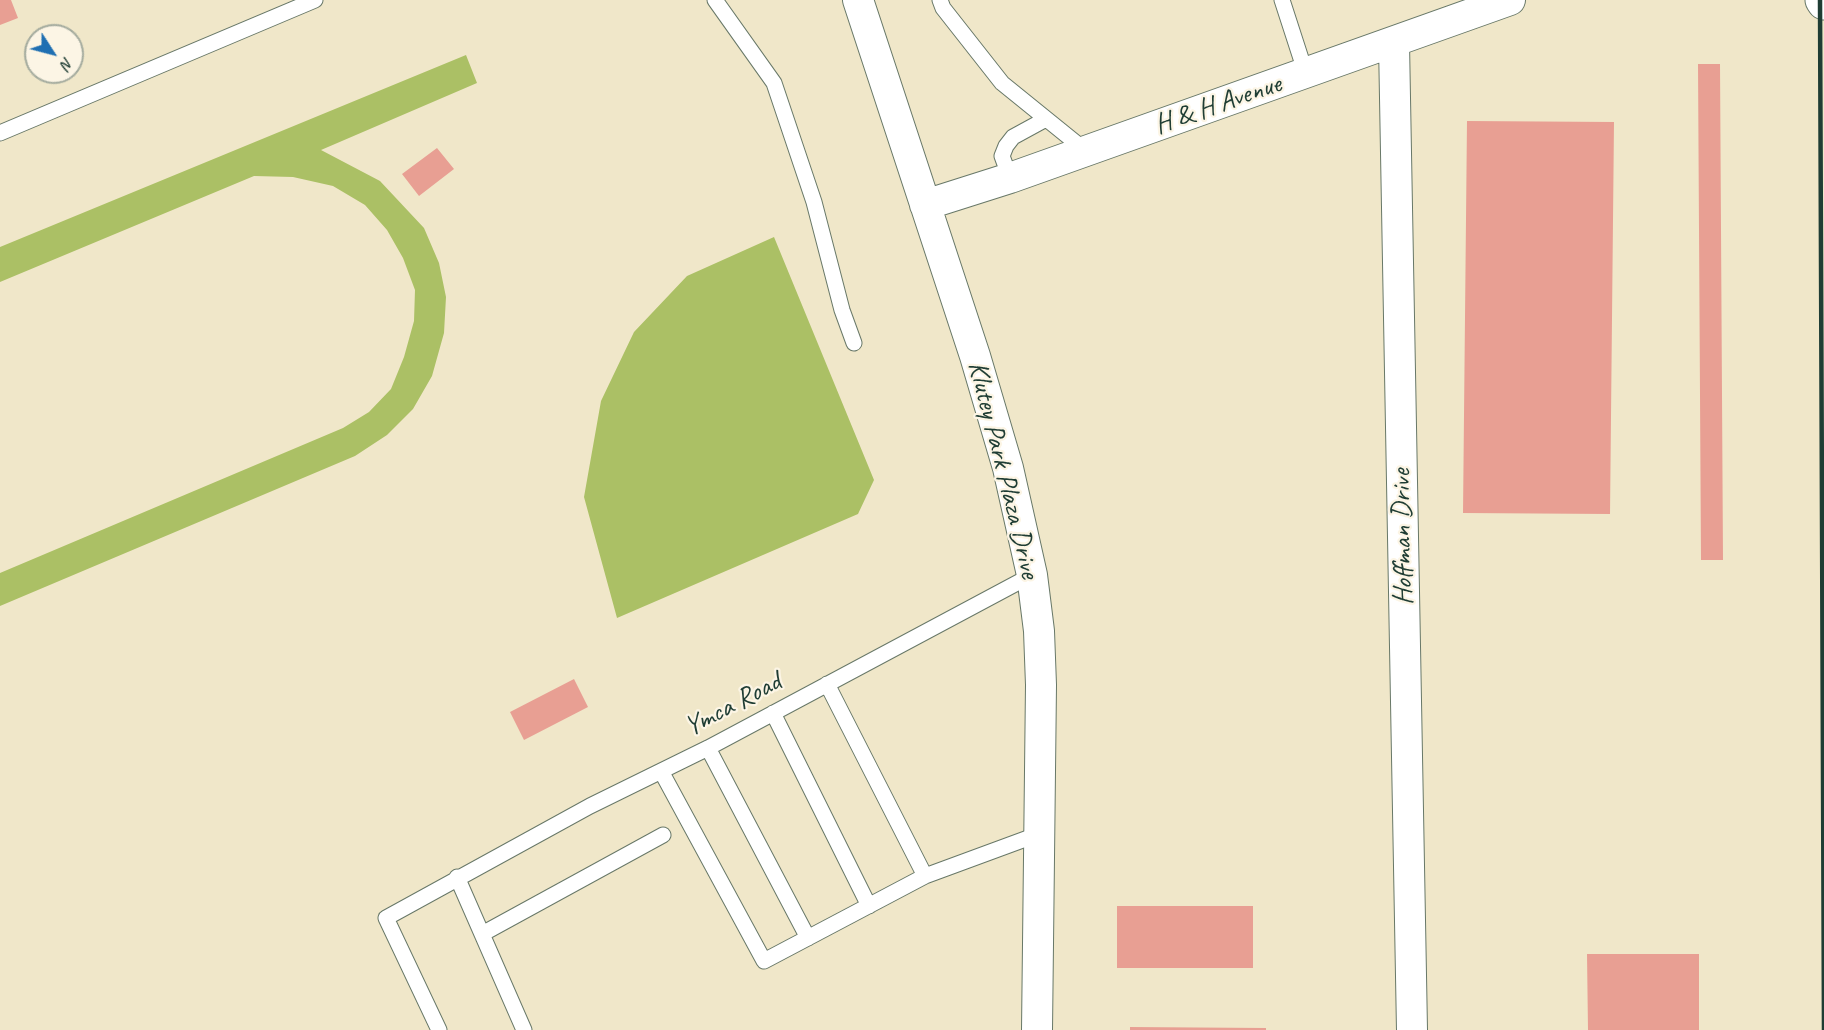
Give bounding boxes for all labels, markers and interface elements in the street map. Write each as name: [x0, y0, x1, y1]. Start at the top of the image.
north arrow: [24, 24, 84, 84]
text: N: [56, 54, 78, 73]
street label: H & H Avenue: [1150, 68, 1286, 142]
street label: Klutey Park Plaza Drive: [960, 358, 1046, 582]
street label: Hoffman Drive: [1385, 469, 1421, 605]
street label: Ymca Road: [679, 666, 787, 744]

